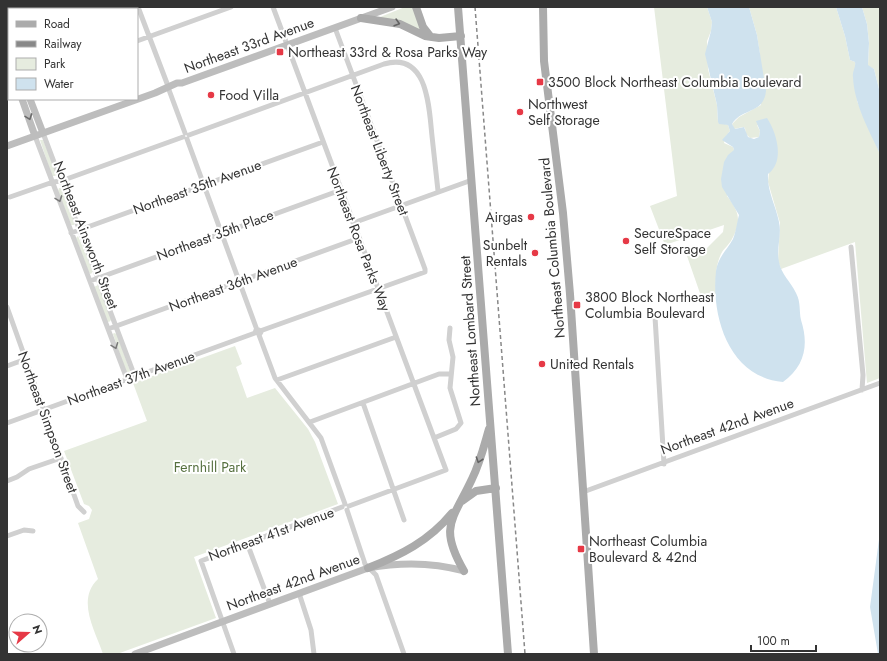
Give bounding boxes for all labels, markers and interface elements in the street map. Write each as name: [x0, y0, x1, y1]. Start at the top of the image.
legend: [8, 8, 138, 100]
street label: Northeast 33rd Avenue: [181, 12, 317, 78]
text: Road: [44, 15, 70, 33]
one-way arrow: [393, 18, 400, 27]
text: Railway: [44, 35, 82, 53]
place label: Northeast 33rd & Rosa Parks Way: [288, 42, 488, 62]
marker: Northeast 33rd & Rosa Parks Way: [275, 47, 285, 57]
text: Park: [44, 55, 66, 73]
place label: 3500 Block Northeast Columbia Boulevard: [548, 72, 801, 92]
text: Water: [44, 75, 75, 93]
marker: 3500 Block Northeast Columbia Boulevard: [535, 77, 545, 87]
street label: Northeast Liberty Street: [346, 82, 414, 219]
place label: Food Villa: [219, 85, 279, 105]
marker: Food Villa: [206, 90, 216, 100]
place label: Northwest Self Storage: [528, 94, 600, 130]
marker: Northwest Self Storage: [515, 107, 525, 117]
one-way arrow: [24, 114, 32, 121]
street label: Northeast 35th Avenue: [130, 154, 264, 220]
street label: Northeast Columbia Boulevard: [534, 157, 570, 339]
street label: Northeast Ainsworth Street: [49, 158, 124, 312]
street label: Northeast Rosa Parks Way: [322, 164, 396, 315]
one-way arrow: [54, 195, 63, 202]
street label: Northeast 35th Place: [154, 205, 276, 265]
place label: Airgas: [485, 207, 523, 227]
marker: Airgas: [526, 212, 536, 222]
place label: SecureSpace Self Storage: [634, 223, 711, 259]
place label: Sunbelt Rentals: [483, 235, 528, 271]
marker: SecureSpace Self Storage: [621, 236, 631, 246]
marker: Sunbelt Rentals: [530, 248, 540, 258]
street label: Northeast 36th Avenue: [166, 251, 300, 317]
street label: Northeast Lombard Street: [455, 254, 485, 407]
place label: 3800 Block Northeast Columbia Boulevard: [585, 287, 715, 323]
marker: 3800 Block Northeast Columbia Boulevard: [572, 300, 582, 310]
one-way arrow: [110, 343, 118, 350]
street label: Northeast 37th Avenue: [64, 346, 198, 410]
street label: Northeast Simpson Street: [13, 348, 83, 496]
place label: United Rentals: [550, 354, 634, 374]
marker: United Rentals: [537, 359, 547, 369]
street label: Northeast 42nd Avenue: [658, 393, 796, 459]
one-way arrow: [476, 456, 484, 463]
park label: Fernhill Park: [174, 457, 247, 477]
street label: Northeast 41st Avenue: [205, 502, 337, 566]
place label: Northeast Columbia Boulevard & 42nd: [589, 531, 707, 567]
marker: Northeast Columbia Boulevard & 42nd: [576, 544, 586, 554]
street label: Northeast 42nd Avenue: [224, 549, 362, 615]
north arrow: [8, 613, 48, 653]
text: N: [28, 623, 46, 636]
scale bar: [751, 627, 816, 653]
text: 100 m: [757, 632, 790, 650]

